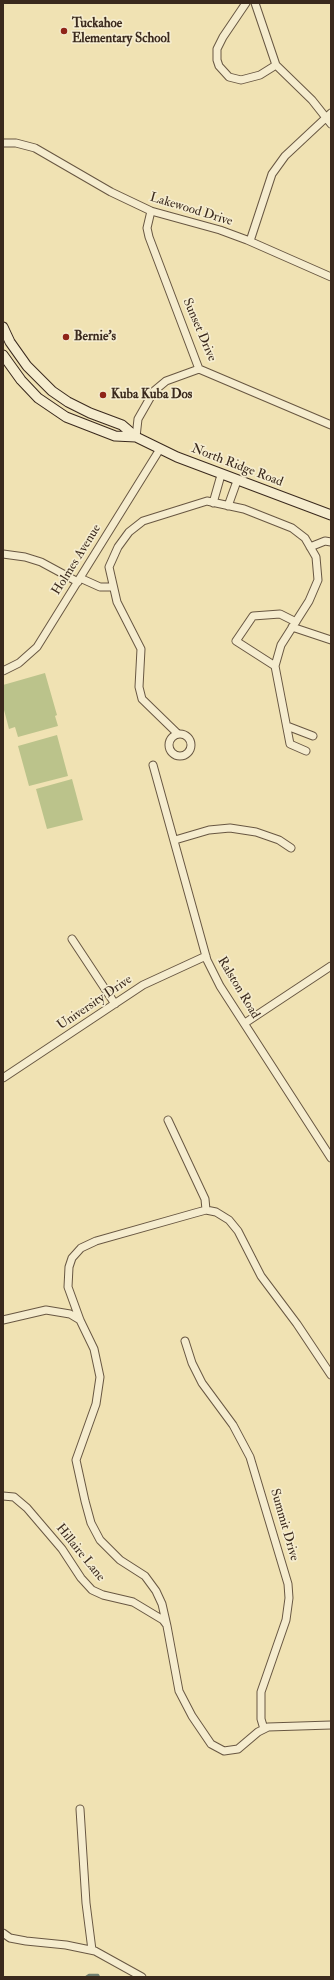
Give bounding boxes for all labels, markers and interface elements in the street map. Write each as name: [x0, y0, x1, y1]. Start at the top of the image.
place label: Tuckahoe Elementary School: [72, 16, 170, 47]
marker: Tuckahoe Elementary School: [59, 26, 69, 36]
street label: Lakewood Drive: [148, 190, 234, 230]
street label: Sunset Drive: [179, 296, 219, 364]
place label: Bernie's: [74, 329, 116, 345]
marker: Bernie's: [61, 332, 71, 342]
place label: Kuba Kuba Dos: [111, 387, 192, 403]
marker: Kuba Kuba Dos: [98, 390, 108, 400]
street label: North Ridge Road: [189, 441, 285, 491]
street label: Holmes Avenue: [49, 522, 105, 598]
street label: Ralston Road: [213, 954, 263, 1022]
street label: University Drive: [55, 972, 135, 1034]
street label: Summit Drive: [266, 1487, 302, 1563]
street label: Hillaire Lane: [52, 1521, 108, 1585]

